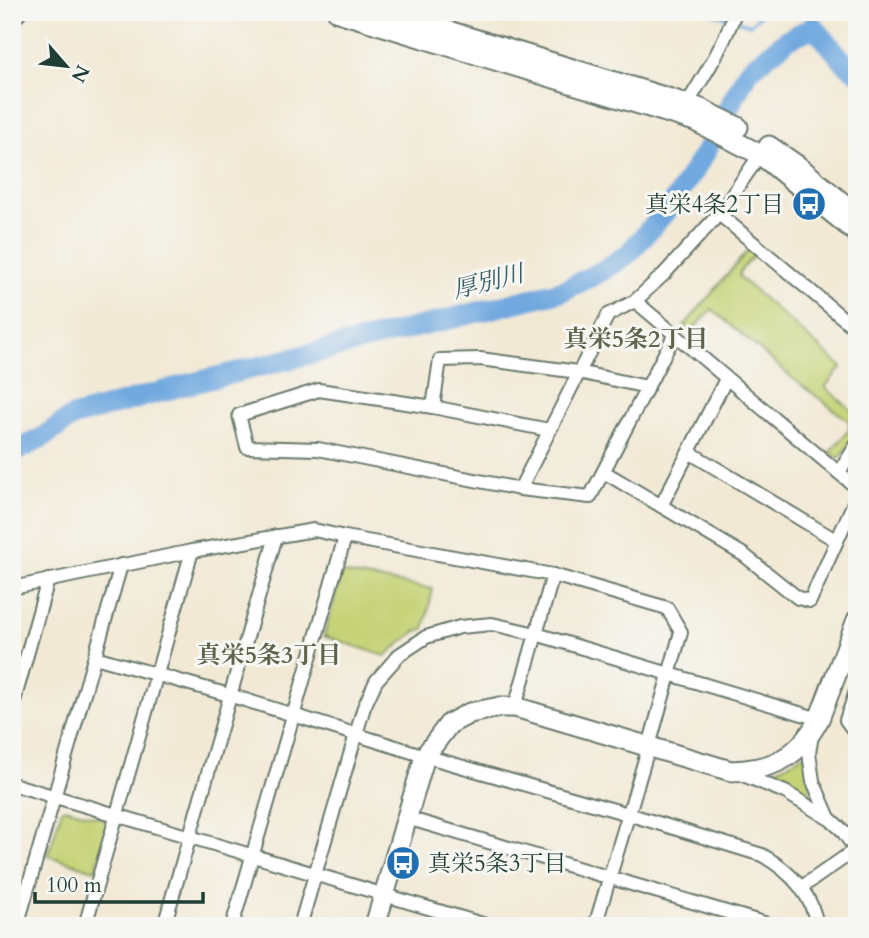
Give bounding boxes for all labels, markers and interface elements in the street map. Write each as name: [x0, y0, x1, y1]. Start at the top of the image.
north arrow: [32, 32, 102, 102]
text: N: [65, 60, 95, 87]
bus stop icon: 真栄4条2丁目: [790, 185, 828, 223]
place label: 真栄4条2丁目: [645, 189, 784, 220]
water label: 厚別川: [449, 257, 530, 307]
district label: 真栄5条2丁目: [564, 323, 708, 356]
district label: 真栄5条3丁目: [197, 639, 341, 672]
bus stop icon: 真栄5条3丁目: [384, 844, 422, 882]
place label: 真栄5条3丁目: [428, 848, 567, 879]
scale bar: [35, 861, 203, 905]
text: 100 m: [46, 871, 102, 900]

